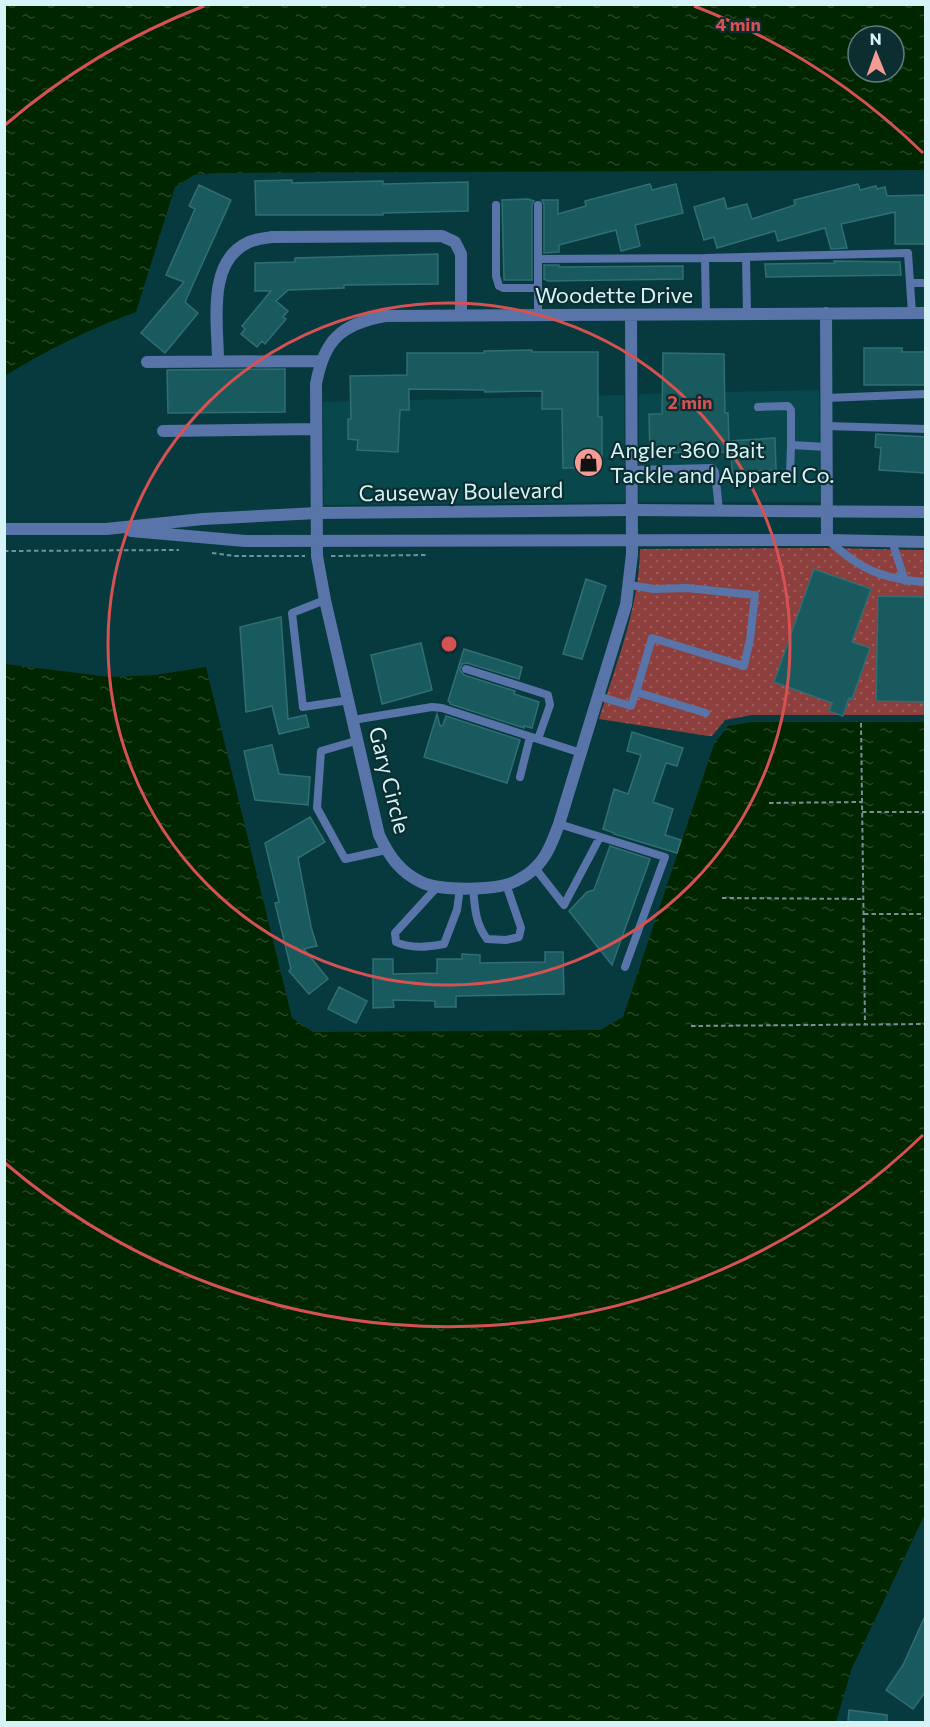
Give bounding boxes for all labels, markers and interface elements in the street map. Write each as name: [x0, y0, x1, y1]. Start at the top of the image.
text: 4 min: [715, 13, 761, 35]
north arrow: [846, 24, 906, 84]
text: N: [870, 29, 882, 48]
street label: Woodette Drive: [535, 281, 693, 308]
text: 2 min: [668, 391, 712, 413]
place label: Angler 360 Bait Tackle and Apparel Co.: [610, 436, 834, 488]
shop icon: Angler 360 Bait Tackle and Apparel Co.: [573, 446, 605, 478]
street label: Causeway Boulevard: [358, 476, 564, 506]
centre of rings: [439, 634, 459, 654]
street label: Gary Circle: [364, 724, 416, 836]

